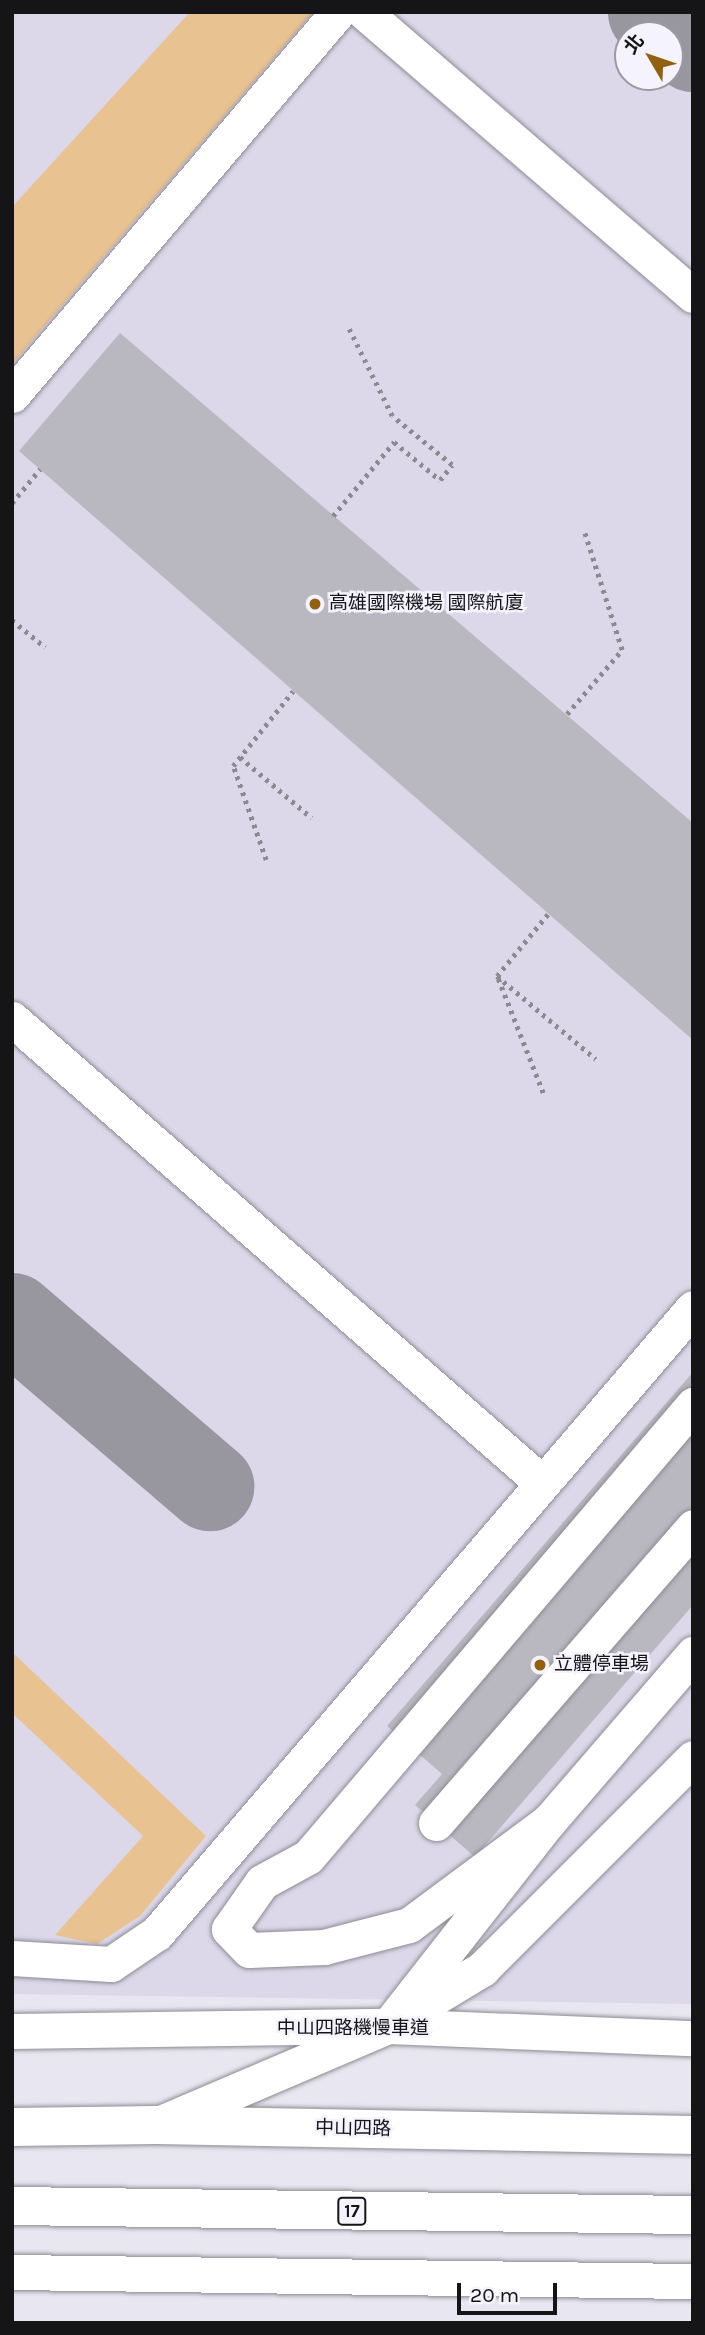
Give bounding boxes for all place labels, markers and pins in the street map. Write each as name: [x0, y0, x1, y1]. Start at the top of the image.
place label: 高雄國際機場 國際航廈: [329, 593, 524, 615]
marker: 高雄國際機場 國際航廈: [307, 596, 323, 612]
place label: 立體停車場: [554, 1654, 649, 1676]
marker: 立體停車場: [532, 1657, 548, 1673]

